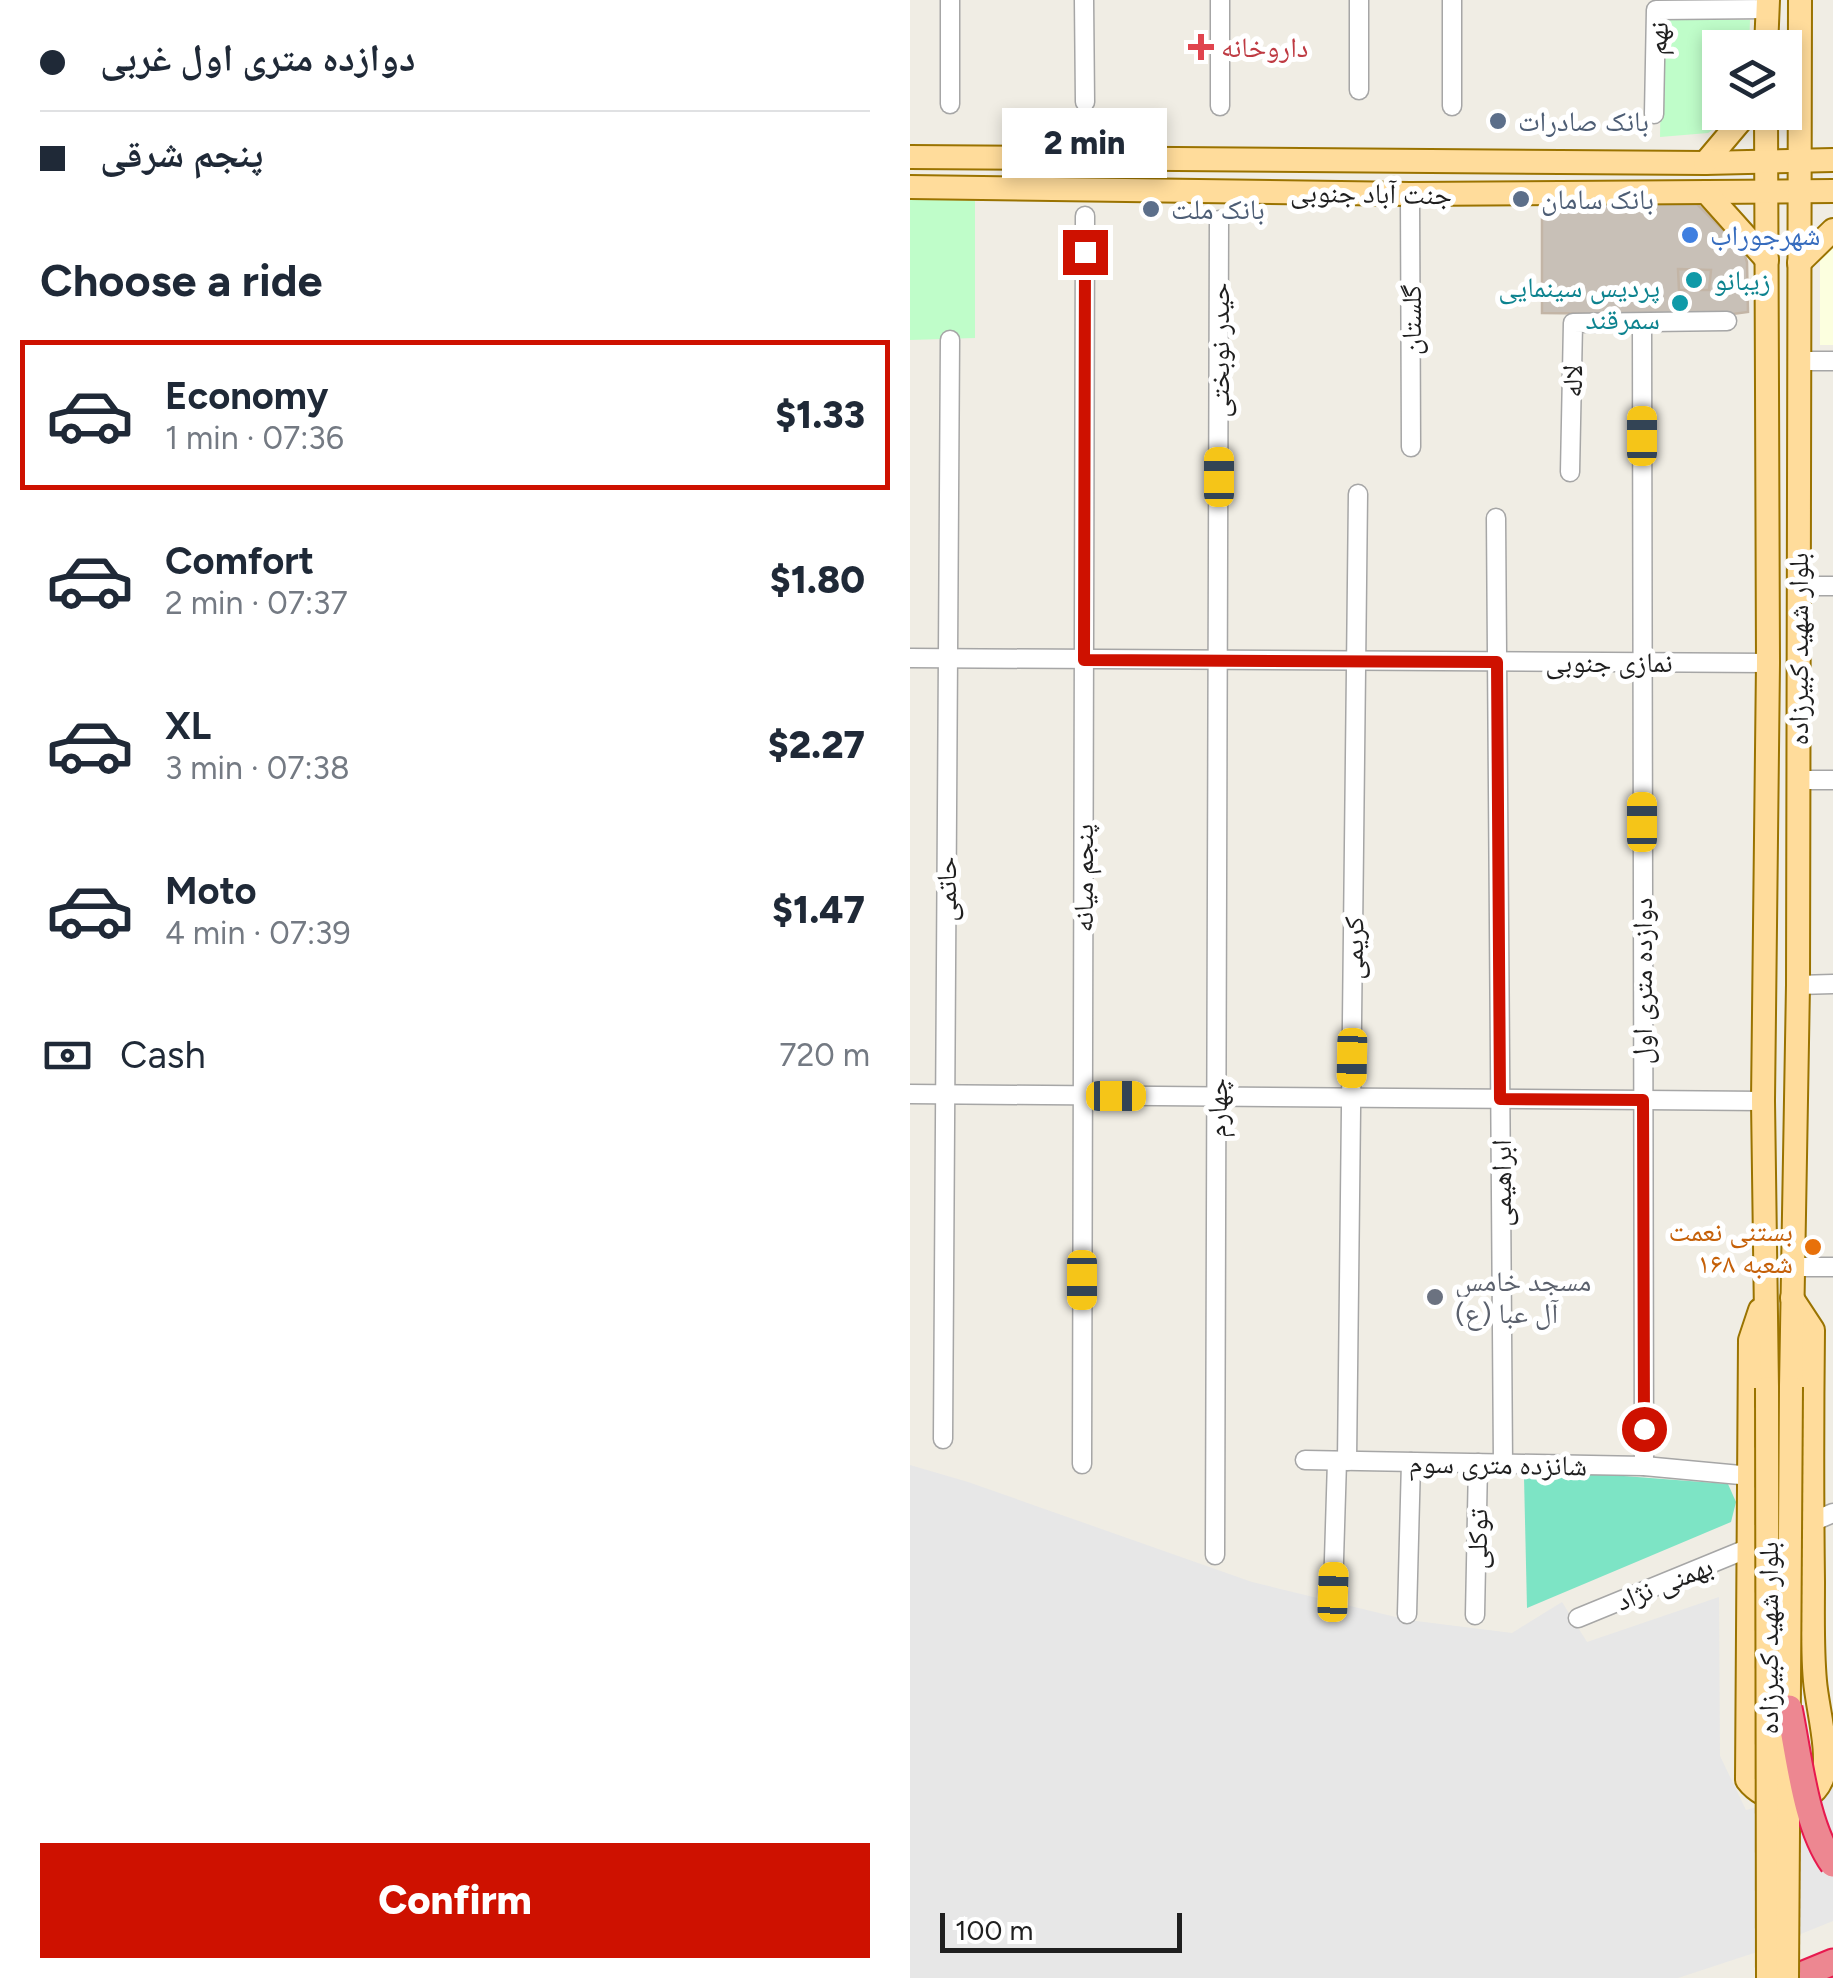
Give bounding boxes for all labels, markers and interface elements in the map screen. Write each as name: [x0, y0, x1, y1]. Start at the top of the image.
street label: نهم: [1638, 20, 1678, 56]
place label: داروخانه: [1221, 30, 1308, 64]
map controls: [1702, 30, 1802, 130]
button: layers: [1702, 30, 1802, 130]
text: دوازده متری اول غربی: [100, 35, 415, 81]
marker: داروخانه: [1190, 36, 1212, 58]
place label: بانک صادرات: [1518, 104, 1649, 138]
callout: 2 min: [1002, 107, 1168, 177]
marker: بانک صادرات: [1487, 110, 1509, 132]
text: 2 min: [1044, 124, 1125, 162]
text: پنجم شرقی: [100, 131, 263, 177]
street label: جنت آباد جنوبی: [1290, 175, 1452, 212]
place label: بانک سامان: [1541, 182, 1654, 216]
marker: بانک سامان: [1510, 188, 1532, 210]
place label: بانک ملت: [1171, 192, 1265, 226]
marker: بانک ملت: [1140, 198, 1162, 220]
place label: شهرجوراب: [1710, 218, 1820, 252]
marker: شهرجوراب: [1679, 224, 1701, 246]
route end: [1063, 230, 1108, 275]
text: Choose a ride: [40, 253, 322, 307]
place label: زیبانو: [1714, 263, 1770, 297]
marker: زیبانو: [1683, 269, 1705, 291]
place label: پردیس سینمایی سمرقند: [1498, 270, 1660, 336]
street label: حیدر نوبختی: [1202, 282, 1237, 418]
street label: گلستان: [1394, 284, 1428, 355]
marker: پردیس سینمایی سمرقند: [1669, 292, 1691, 314]
street label: لاله: [1555, 364, 1589, 398]
icon: car: [45, 370, 135, 460]
text: Economy: [165, 373, 328, 419]
text: $1.33: [775, 392, 865, 438]
car: [1627, 406, 1657, 466]
text: 1 min · 07:36: [165, 419, 344, 457]
car: [1204, 447, 1234, 507]
icon: car: [45, 535, 135, 625]
text: Comfort: [165, 538, 314, 584]
street label: بلوار شهید کبیرزاده: [1781, 552, 1815, 746]
text: $1.80: [770, 557, 865, 603]
text: 2 min · 07:37: [165, 584, 348, 622]
street label: نمازی جنوبی: [1545, 645, 1673, 680]
icon: car: [45, 700, 135, 790]
text: XL: [165, 703, 211, 749]
text: $2.27: [768, 722, 865, 768]
text: 3 min · 07:38: [165, 749, 350, 787]
car: [1627, 792, 1657, 852]
street label: پنجم میانه: [1066, 824, 1102, 932]
street label: حاتمی: [929, 856, 964, 922]
icon: car: [45, 865, 135, 955]
text: Moto: [165, 868, 257, 914]
text: $1.47: [772, 887, 865, 933]
street label: دوازده متری اول: [1625, 898, 1659, 1064]
text: 4 min · 07:39: [165, 914, 351, 952]
street label: کریمی: [1335, 916, 1372, 980]
icon: cash: [40, 1028, 95, 1083]
car: [1336, 1028, 1368, 1088]
text: Cash: [120, 1032, 206, 1078]
text: 720 m: [779, 1036, 870, 1074]
street label: چهارم: [1200, 1078, 1236, 1138]
car: [1086, 1081, 1146, 1111]
street label: ابراهیمی: [1484, 1139, 1519, 1227]
place label: بستنی نعمت شعبه ۱۶۸: [1669, 1214, 1793, 1280]
marker: بستنی نعمت شعبه ۱۶۸: [1802, 1236, 1824, 1258]
car: [1067, 1250, 1097, 1310]
place label: مسجد خامس آل عبا (ع): [1455, 1264, 1591, 1331]
marker: مسجد خامس آل عبا (ع): [1424, 1286, 1446, 1308]
route start: [1622, 1407, 1667, 1452]
street label: شانزده متری سوم: [1409, 1445, 1587, 1485]
street label: توکلی: [1459, 1508, 1496, 1570]
street label: بلوار شهید کبیرزاده: [1751, 1541, 1785, 1735]
street label: بهمنی نژاد: [1611, 1548, 1718, 1619]
car: [1317, 1561, 1349, 1623]
button: Confirm: [40, 1843, 870, 1958]
scale bar: [940, 1908, 1182, 1952]
text: 100 m: [955, 1913, 1033, 1947]

